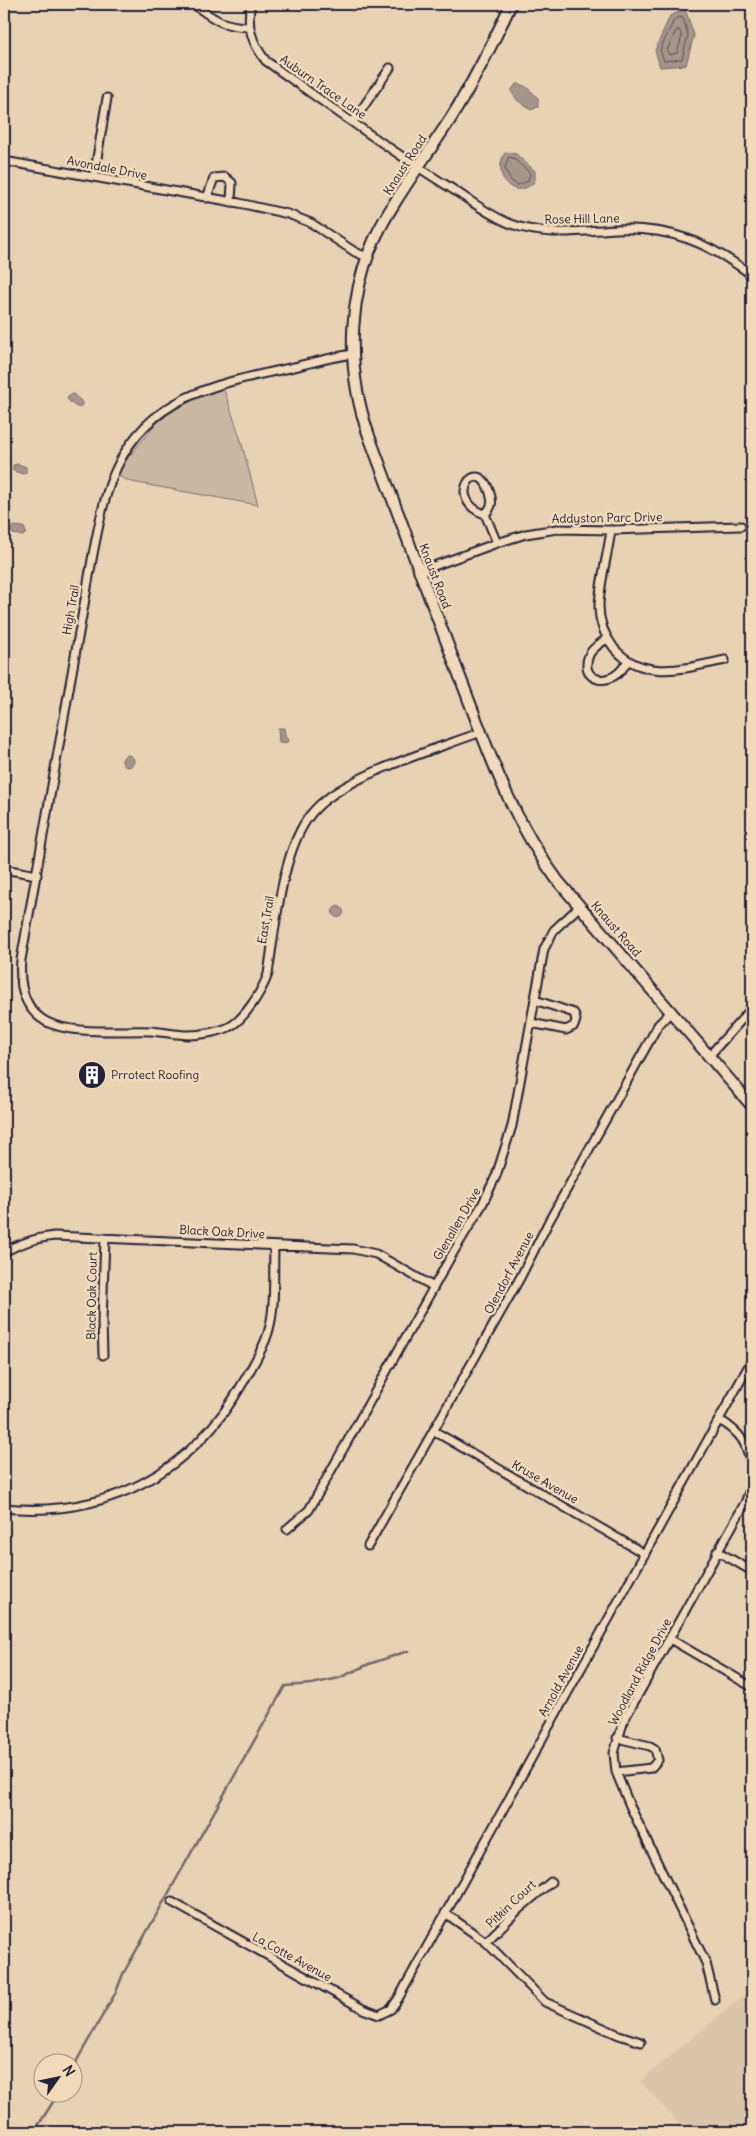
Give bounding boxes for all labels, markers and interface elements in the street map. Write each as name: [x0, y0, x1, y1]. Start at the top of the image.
street label: Auburn Trace Lane: [277, 51, 369, 122]
street label: Knaust Road: [380, 132, 430, 198]
street label: Avondale Drive: [66, 152, 149, 183]
street label: Rose Hill Lane: [544, 210, 620, 227]
street label: Addyston Parc Drive: [552, 509, 662, 526]
street label: Knaust Road: [416, 541, 455, 611]
street label: High Trail: [59, 584, 82, 636]
street label: East Trail: [254, 895, 277, 945]
street label: Knaust Road: [588, 898, 645, 960]
building icon: Prrotect Roofing: [77, 1060, 107, 1090]
place label: Prrotect Roofing: [111, 1067, 199, 1082]
street label: Glenallen Drive: [430, 1185, 483, 1263]
street label: Black Oak Drive: [179, 1222, 265, 1241]
street label: Olendorf Avenue: [481, 1229, 537, 1317]
street label: Black Oak Court: [83, 1252, 100, 1340]
street label: Kruse Avenue: [509, 1456, 581, 1507]
street label: Woodland Ridge Drive: [605, 1616, 674, 1728]
street label: Arnold Avenue: [535, 1643, 586, 1719]
street label: Pitkin Court: [482, 1877, 539, 1931]
street label: La Cotte Avenue: [250, 1929, 334, 1984]
north arrow: [32, 2054, 82, 2104]
text: N: [59, 2062, 79, 2080]

